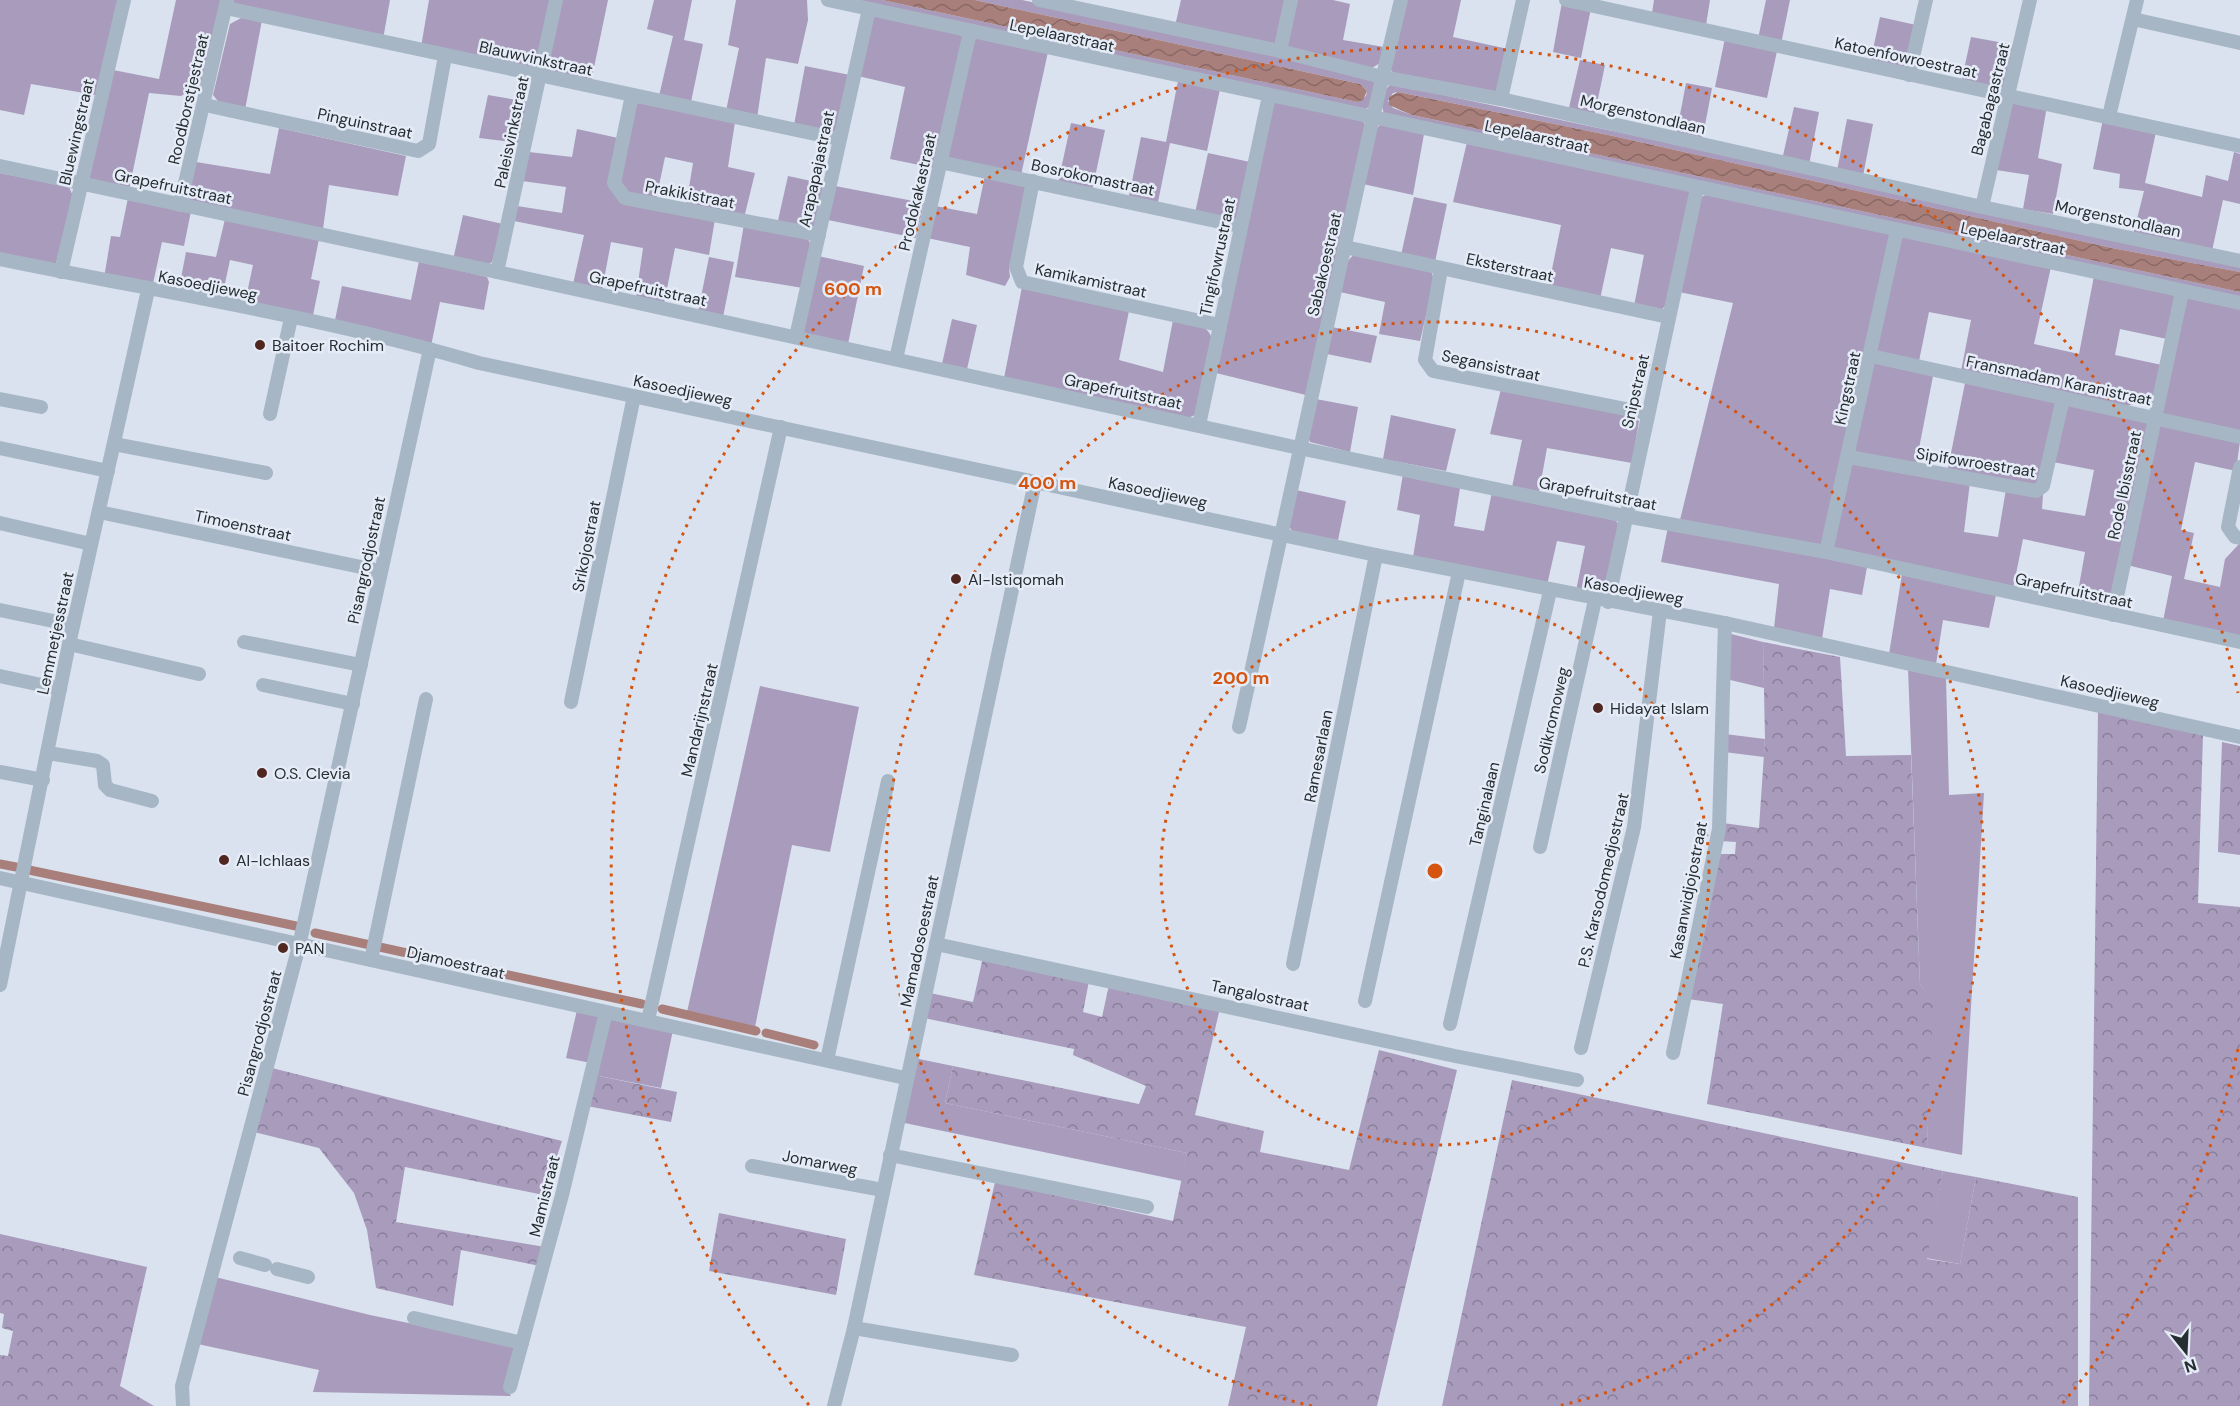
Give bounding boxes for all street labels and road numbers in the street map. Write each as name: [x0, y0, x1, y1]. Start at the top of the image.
street label: Lepelaarstraat: [1008, 14, 1116, 57]
street label: Roodborstjestraat: [163, 32, 214, 167]
street label: Katoenfowroestraat: [1833, 32, 1979, 83]
street label: Blauwvinkstraat: [477, 36, 595, 81]
street label: Bagabagastraat: [1966, 40, 2015, 158]
street label: Paleisvinkstraat: [489, 74, 534, 190]
street label: Bluewingstraat: [54, 77, 99, 187]
street label: Morgenstondlaan: [1578, 90, 1708, 139]
street label: Pinguinstraat: [315, 103, 414, 144]
street label: Arapapajastraat: [794, 109, 839, 229]
street label: Lepelaarstraat: [1483, 115, 1591, 158]
street label: Prodokakastraat: [894, 131, 941, 253]
street label: Bosrokomastraat: [1029, 154, 1156, 201]
street label: Grapefruitstraat: [112, 164, 234, 209]
street label: Prakikistraat: [643, 175, 737, 213]
street label: Morgenstondlaan: [2053, 195, 2183, 242]
street label: Tingifowrustraat: [1195, 196, 1240, 318]
street label: Sabakoestraat: [1302, 210, 1347, 318]
street label: Lepelaarstraat: [1959, 217, 2067, 260]
street label: Eksterstraat: [1464, 248, 1555, 287]
street label: Kamikamistraat: [1033, 258, 1149, 303]
street label: Kasoedjieweg: [156, 266, 259, 305]
street label: Grapefruitstraat: [587, 266, 709, 311]
street label: Segansistraat: [1440, 345, 1542, 386]
street label: Kingstraat: [1829, 349, 1866, 427]
street label: Fransmadam Karanistraat: [1964, 351, 2154, 410]
street label: Snipstraat: [1617, 352, 1654, 430]
street label: Grapefruitstraat: [1062, 369, 1184, 414]
street label: Kasoedjieweg: [631, 370, 734, 411]
street label: Rode Ibisstraat: [2103, 429, 2146, 542]
street label: Sipifowroestraat: [1915, 443, 2037, 482]
street label: Kasoedjieweg: [1106, 472, 1209, 513]
street label: Grapefruitstraat: [1537, 472, 1659, 515]
street label: Pisangrodjostraat: [343, 494, 390, 626]
street label: Srikojostraat: [567, 499, 606, 594]
street label: Timoenstraat: [193, 505, 293, 546]
street label: Grapefruitstraat: [2013, 568, 2135, 613]
street label: Lemmetjesstraat: [32, 570, 79, 696]
street label: Kasoedjieweg: [1582, 571, 1685, 610]
street label: Mandarijnstraat: [676, 661, 723, 779]
street label: Sodikromoweg: [1529, 665, 1574, 776]
street label: Kasoedjieweg: [2058, 670, 2161, 713]
street label: Ramesarlaan: [1299, 708, 1338, 804]
street label: Tanginalaan: [1465, 760, 1504, 849]
street label: P.S. Karsodomedjostraat: [1573, 791, 1634, 970]
street label: Kasanwidjojostraat: [1665, 819, 1712, 961]
street label: Mamadosoestraat: [895, 873, 944, 1009]
street label: Djamoestraat: [405, 941, 507, 984]
street label: Pisangrodjostraat: [233, 968, 286, 1099]
street label: Tangalostraat: [1209, 975, 1311, 1016]
street label: Jomarweg: [780, 1145, 859, 1180]
street label: Mamistraat: [524, 1153, 565, 1239]

